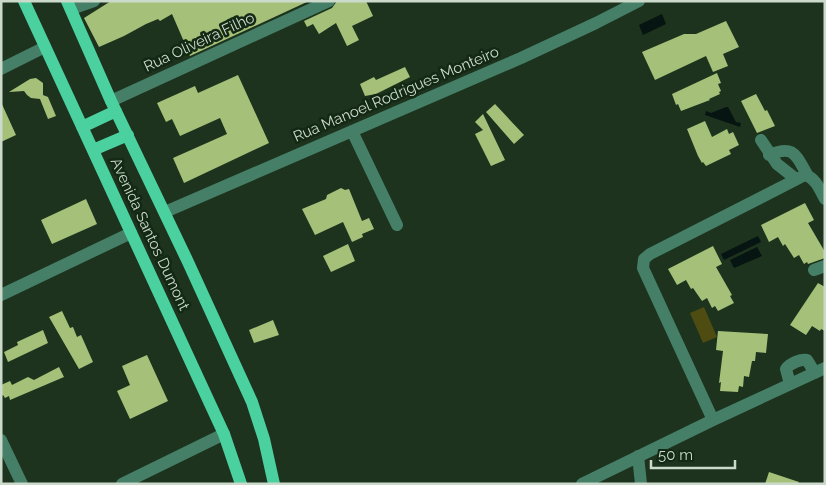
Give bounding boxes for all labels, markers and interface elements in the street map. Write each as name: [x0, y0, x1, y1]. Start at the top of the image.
street label: Rua Oliveira Filho: [141, 8, 257, 76]
street label: Rua Manoel Rodrigues Monteiro: [290, 42, 502, 146]
street label: Avenida Santos Dumont: [107, 155, 193, 313]
scale bar: [651, 438, 735, 470]
text: 50 m: [658, 446, 693, 464]

